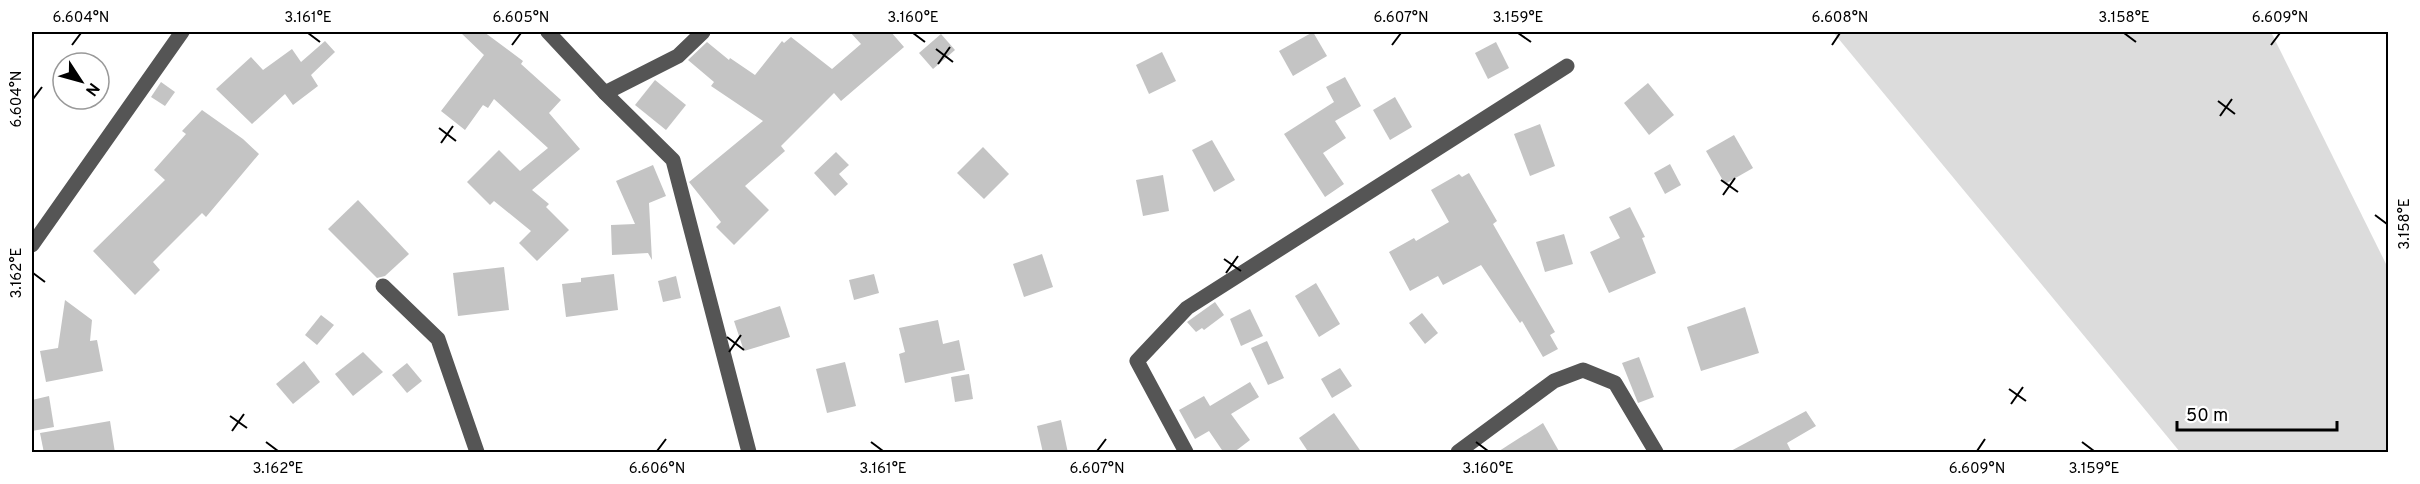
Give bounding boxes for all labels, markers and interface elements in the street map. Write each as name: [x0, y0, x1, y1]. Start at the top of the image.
text: 6.604°N: [53, 9, 110, 28]
text: 3.161°E: [284, 9, 332, 28]
text: 6.605°N: [493, 9, 550, 28]
text: 3.160°E: [887, 9, 939, 28]
text: 6.607°N: [1373, 9, 1429, 28]
text: 3.159°E: [1492, 9, 1544, 28]
text: 6.608°N: [1812, 9, 1868, 28]
text: 3.158°E: [2098, 9, 2150, 28]
text: 6.609°N: [2252, 9, 2308, 28]
north arrow: [51, 51, 111, 111]
text: 6.604°N: [8, 71, 27, 128]
text: N: [80, 78, 103, 99]
text: 3.158°E: [2396, 198, 2415, 250]
text: 3.162°E: [8, 247, 27, 299]
scale bar: [2177, 394, 2338, 432]
text: 50 m: [2186, 405, 2228, 428]
text: 3.162°E: [252, 460, 304, 479]
text: 6.606°N: [629, 460, 685, 479]
text: 3.161°E: [859, 460, 907, 479]
text: 6.607°N: [1069, 460, 1125, 479]
text: 3.160°E: [1462, 460, 1514, 479]
text: 6.609°N: [1949, 460, 2005, 479]
text: 3.159°E: [2068, 460, 2120, 479]

